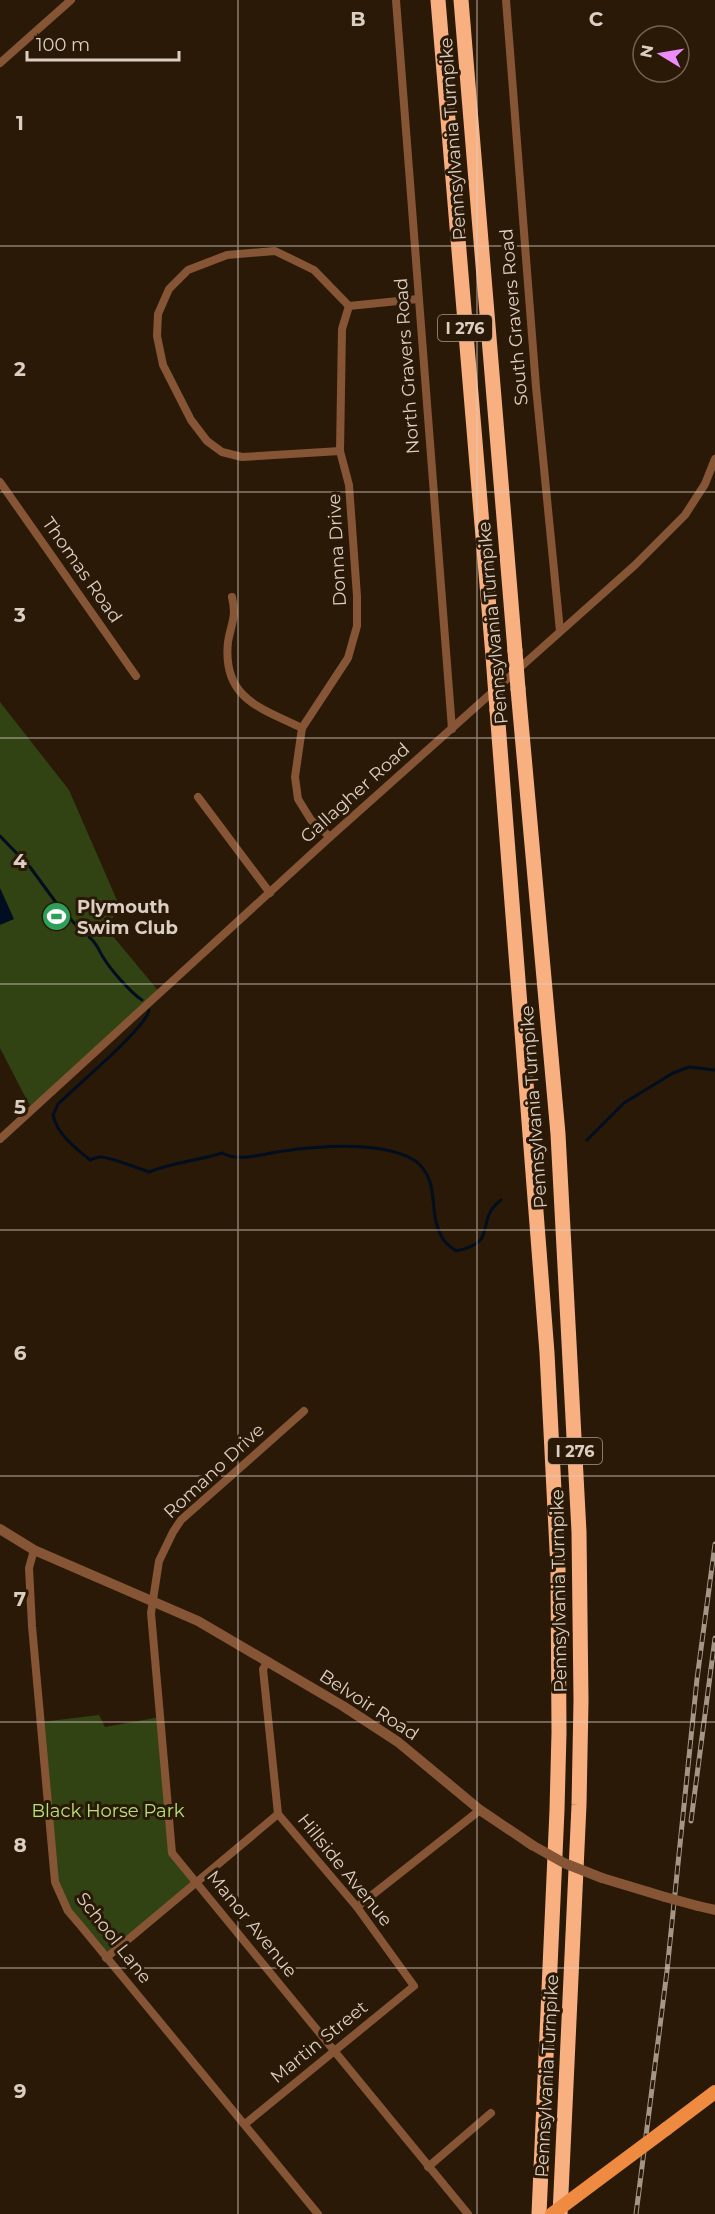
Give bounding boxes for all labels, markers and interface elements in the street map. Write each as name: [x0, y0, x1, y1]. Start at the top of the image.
text: B: [350, 7, 366, 31]
text: C: [589, 7, 604, 31]
scale bar: [27, 24, 178, 62]
north arrow: [631, 24, 691, 84]
text: 100 m: [36, 34, 90, 56]
street label: Pennsylvania Turnpike: [435, 37, 471, 241]
text: N: [636, 43, 657, 59]
text: 1: [16, 111, 24, 135]
street label: South Gravers Road: [495, 228, 533, 406]
street label: North Gravers Road: [390, 277, 424, 455]
road number: I 276: [438, 315, 492, 341]
text: 2: [14, 357, 26, 381]
street label: Donna Drive: [323, 493, 351, 607]
street label: Thomas Road: [37, 513, 127, 627]
street label: Pennsylvania Turnpike: [473, 521, 513, 725]
text: 3: [13, 603, 26, 627]
street label: Gallagher Road: [296, 738, 414, 848]
text: 4: [13, 849, 27, 873]
place label: Plymouth Swim Club: [77, 896, 178, 939]
sports icon: Plymouth Swim Club: [40, 901, 72, 933]
street label: Pennsylvania Turnpike: [516, 1005, 552, 1209]
text: 5: [14, 1095, 26, 1119]
text: 6: [14, 1341, 27, 1365]
street label: Romano Drive: [159, 1419, 269, 1523]
road number: I 276: [548, 1438, 602, 1464]
street label: Pennsylvania Turnpike: [546, 1489, 572, 1693]
text: 7: [14, 1587, 26, 1611]
street label: Belvoir Road: [315, 1665, 423, 1745]
park label: Black Horse Park: [31, 1800, 185, 1822]
street label: Hillside Avenue: [293, 1809, 397, 1931]
text: 8: [13, 1833, 27, 1857]
street label: Manor Avenue: [202, 1866, 302, 1982]
street label: School Lane: [72, 1888, 156, 1988]
street label: Pennsylvania Turnpike: [531, 1974, 563, 2178]
street label: Martin Street: [266, 1996, 372, 2088]
text: 9: [14, 2079, 26, 2103]

